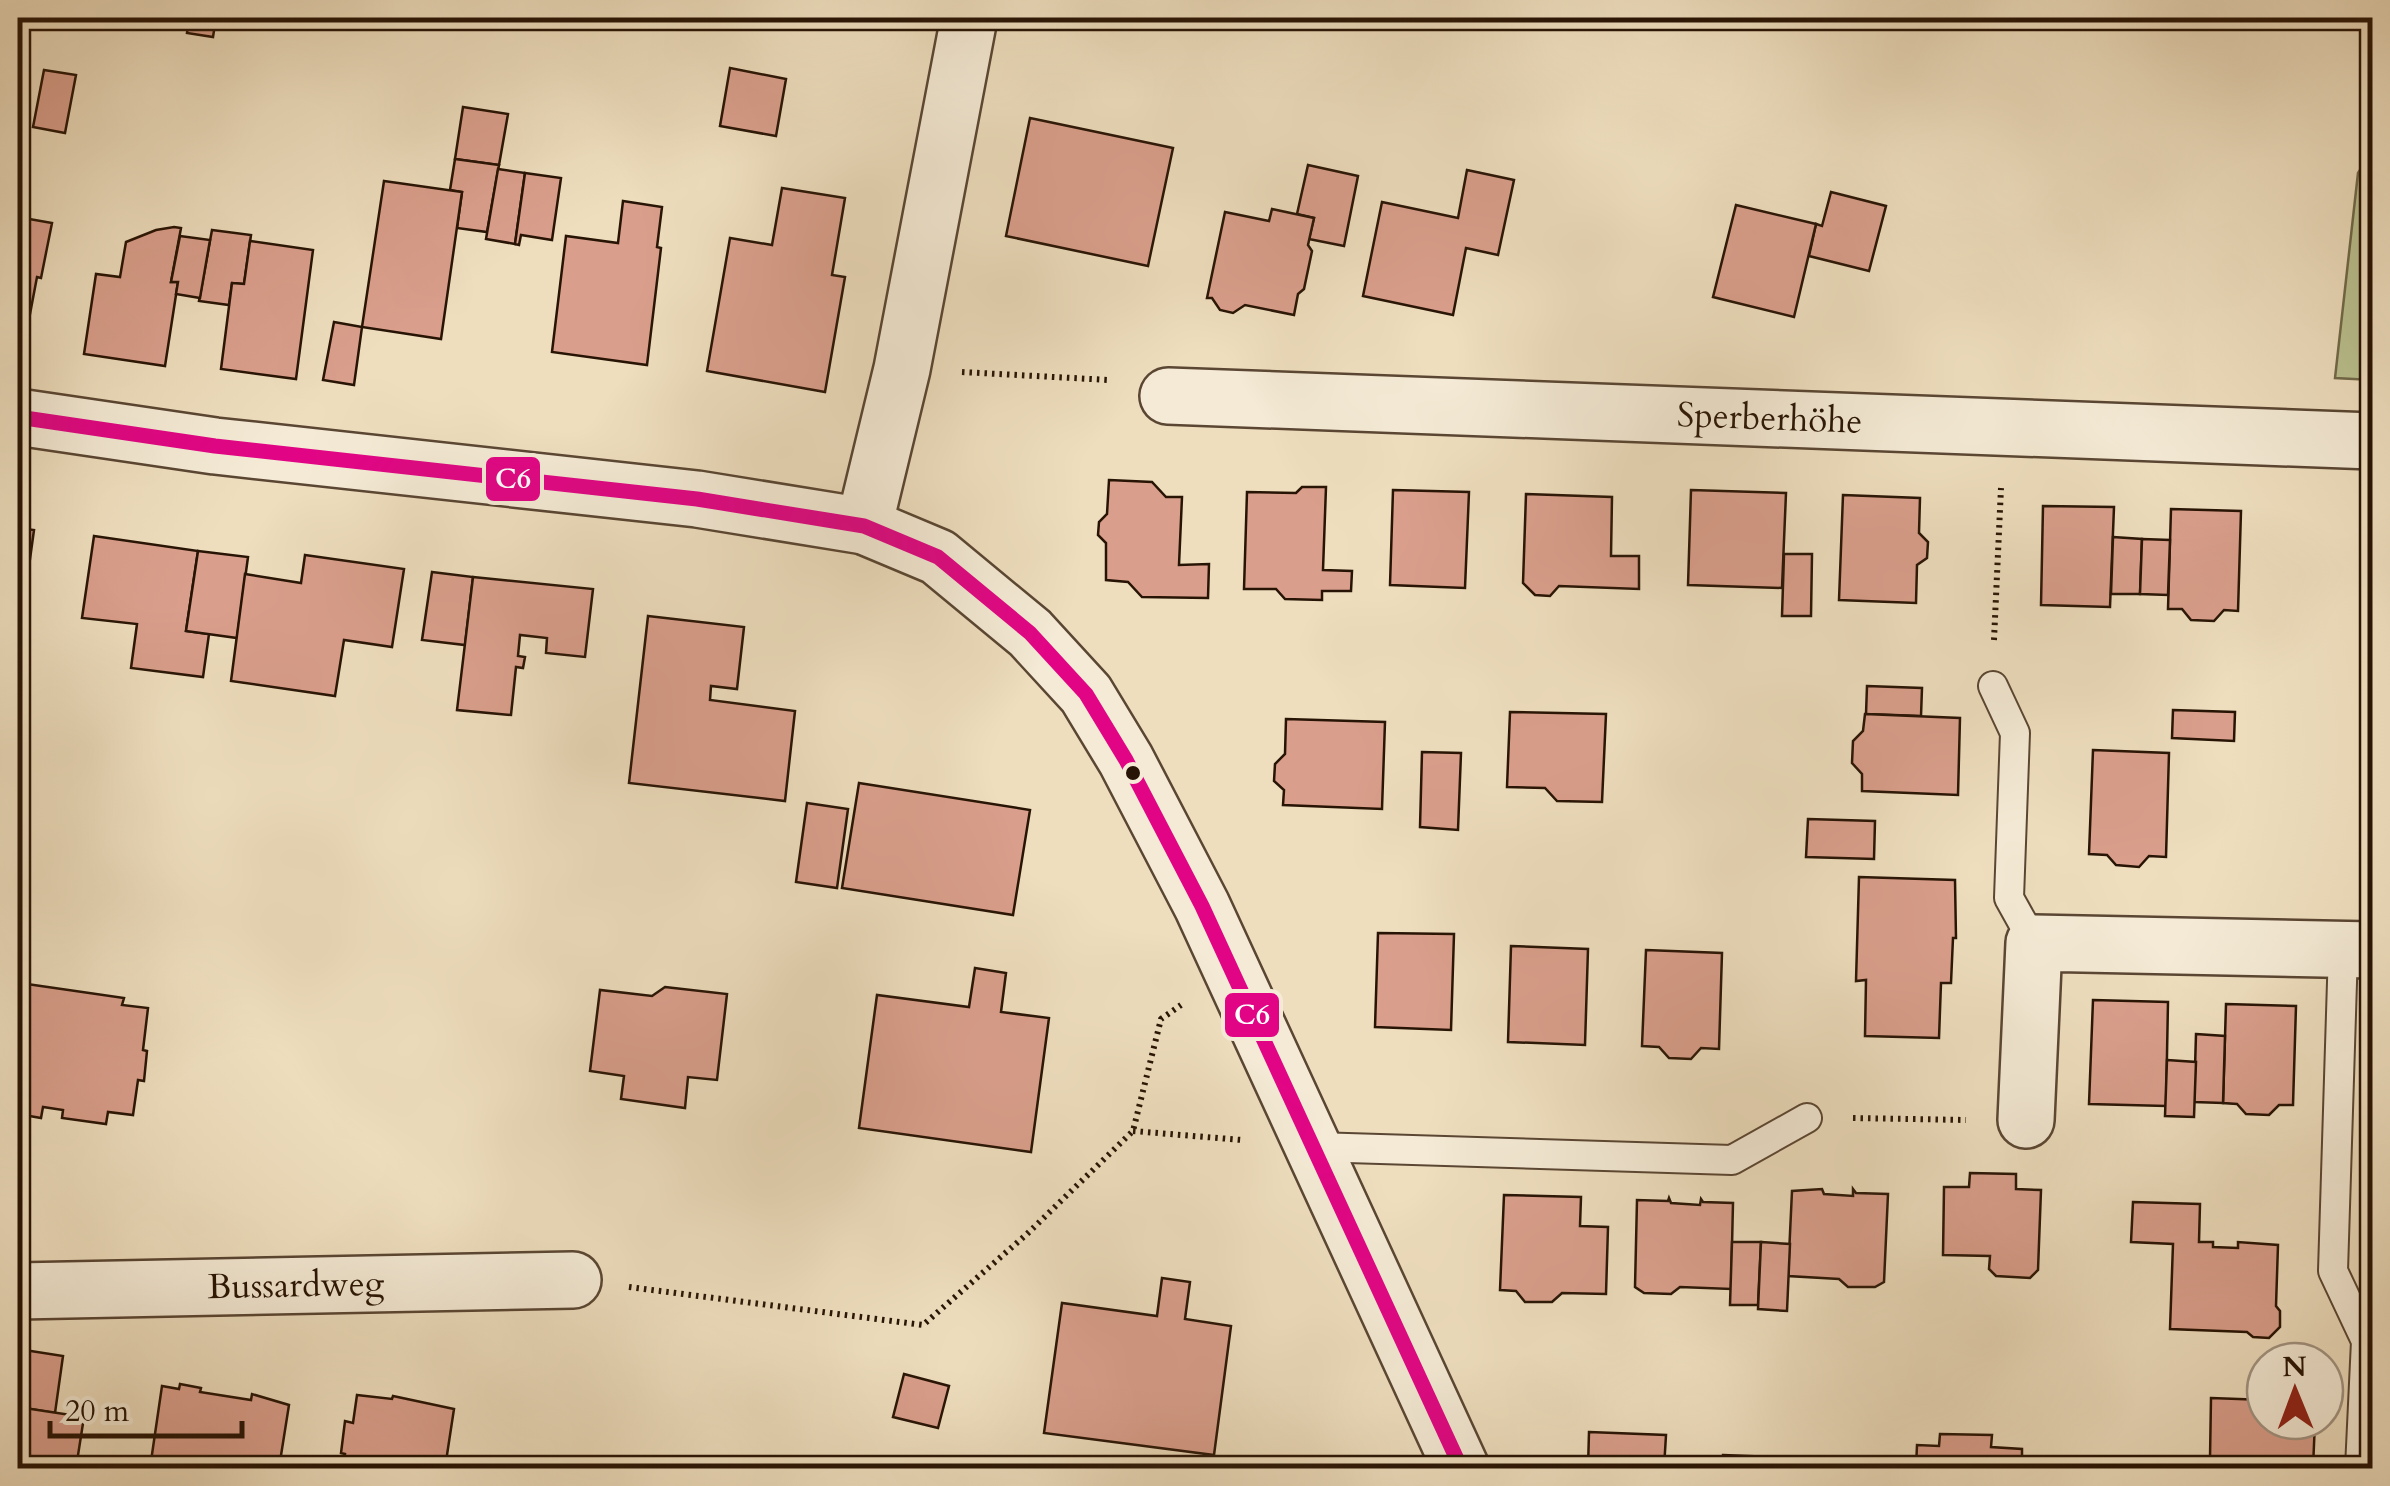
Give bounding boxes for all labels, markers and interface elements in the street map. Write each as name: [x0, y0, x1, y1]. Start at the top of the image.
street label: Sperberhöhe: [1676, 391, 1863, 446]
line badge: C6: [484, 455, 542, 503]
text: C6: [495, 460, 531, 498]
unlabelled marker: [1123, 763, 1143, 783]
line badge: C6: [1223, 991, 1281, 1039]
text: C6: [1234, 996, 1270, 1034]
street label: Bussardweg: [207, 1260, 385, 1311]
north arrow: [2245, 1341, 2345, 1441]
text: N: [2282, 1348, 2307, 1386]
scale bar: [50, 1376, 242, 1438]
text: 20 m: [65, 1391, 130, 1432]

